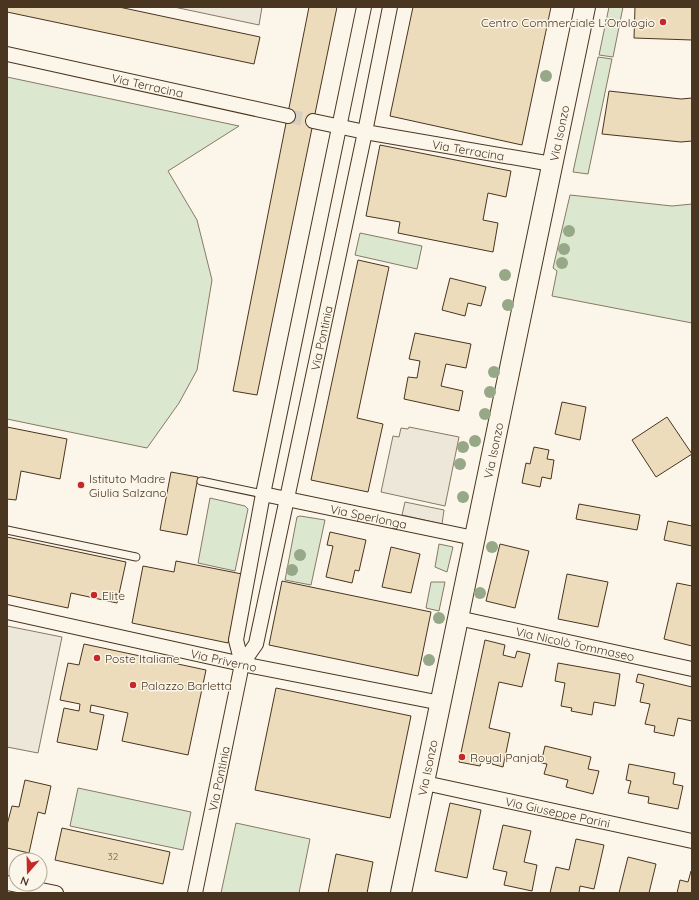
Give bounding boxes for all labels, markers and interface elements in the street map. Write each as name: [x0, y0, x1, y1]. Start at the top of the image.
place label: Centro Commerciale L'Orologio: [481, 15, 655, 30]
marker: Centro Commerciale L'Orologio: [658, 17, 668, 27]
street label: Via Terracina: [110, 70, 185, 100]
street label: Via Isonzo: [546, 104, 572, 163]
street label: Via Terracina: [431, 136, 506, 163]
street label: Via Pontinia: [307, 304, 335, 372]
street label: Via Isonzo: [480, 421, 506, 480]
place label: Istituto Madre Giulia Salzano: [89, 471, 167, 500]
marker: Istituto Madre Giulia Salzano: [76, 480, 86, 490]
street label: Via Sperlonga: [329, 501, 408, 531]
place label: Elite: [102, 588, 125, 603]
marker: Elite: [89, 590, 99, 600]
street label: Via Nicolò Tommaseo: [514, 623, 636, 664]
street label: Via Priverno: [189, 645, 258, 674]
place label: Poste Italiane: [105, 651, 180, 666]
marker: Poste Italiane: [92, 653, 102, 663]
place label: Palazzo Barletta: [141, 678, 232, 693]
marker: Palazzo Barletta: [128, 680, 138, 690]
street label: Via Isonzo: [414, 738, 440, 797]
street label: Via Pontinia: [205, 745, 232, 812]
place label: Royal Panjab: [470, 750, 544, 765]
marker: Royal Panjab: [457, 752, 467, 762]
street label: Via Giuseppe Parini: [504, 793, 612, 831]
house number: 32: [108, 850, 119, 863]
north arrow: [8, 852, 48, 892]
text: N: [18, 873, 31, 889]

